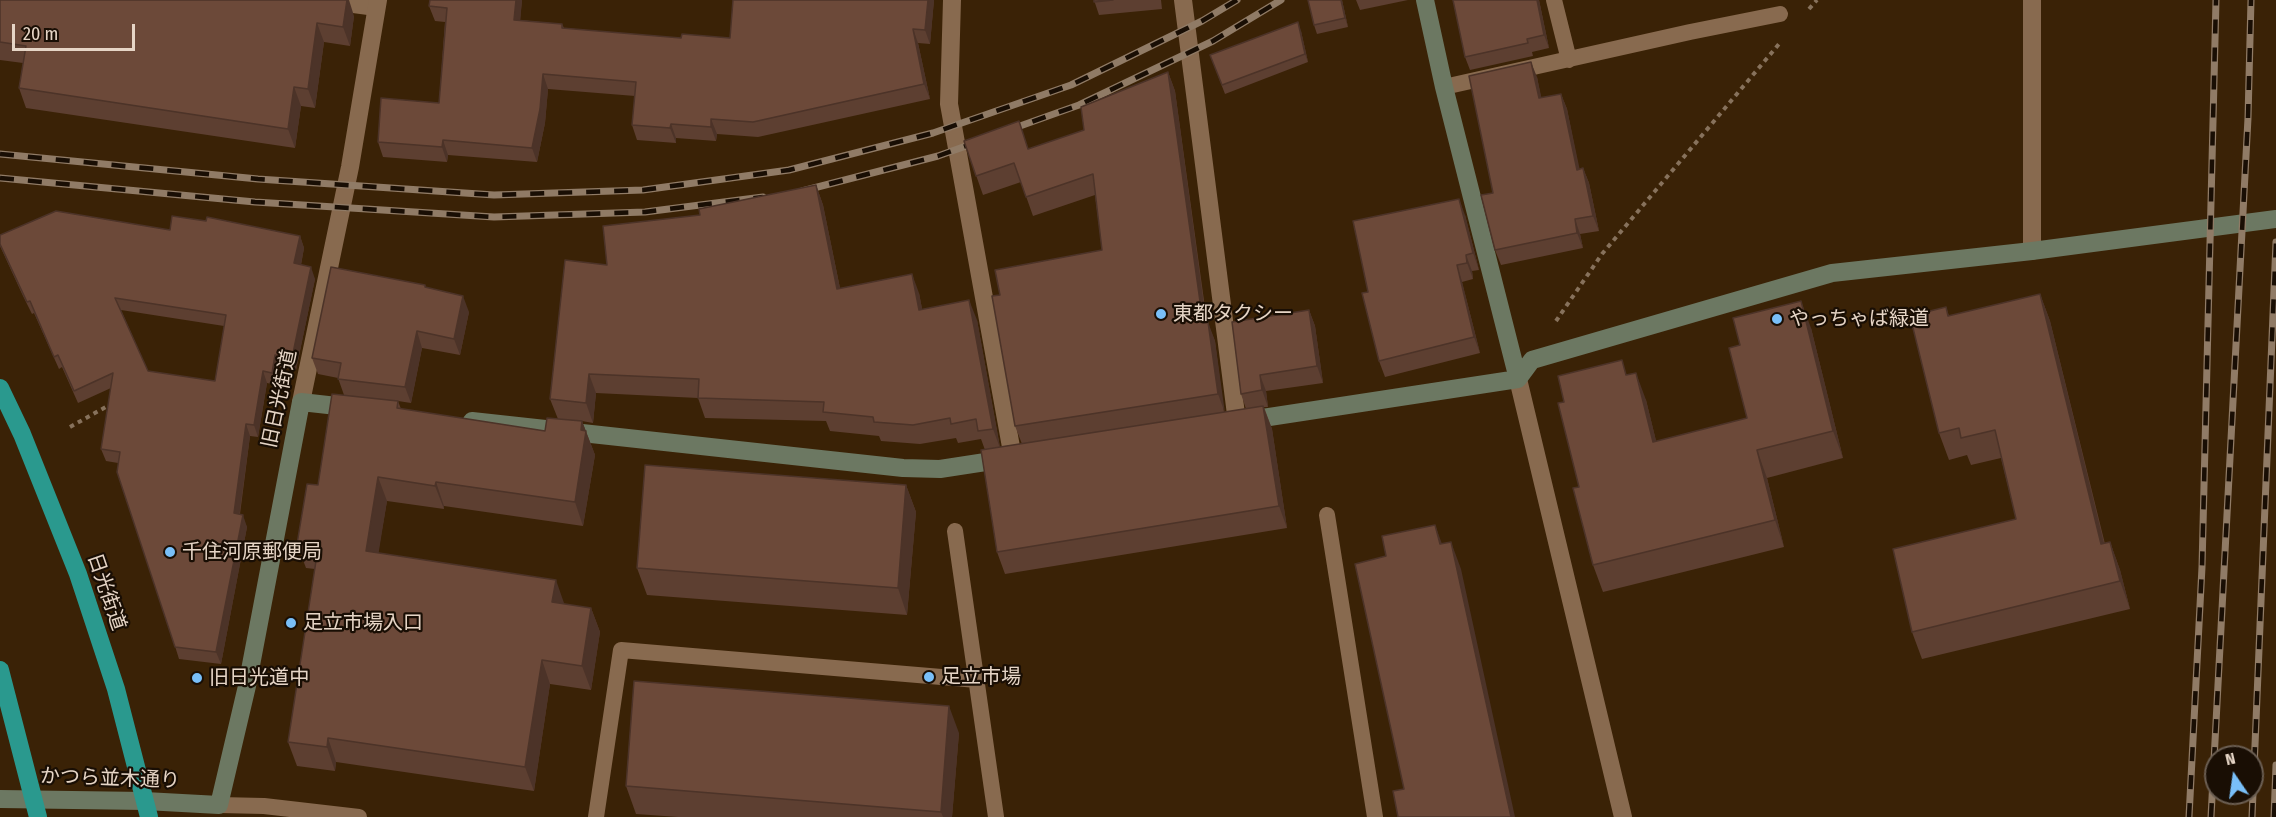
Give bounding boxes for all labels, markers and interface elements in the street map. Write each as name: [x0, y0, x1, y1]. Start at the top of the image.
scale bar: [15, 12, 138, 50]
text: 20 m: [23, 23, 58, 45]
place label: 東都タクシー: [1173, 302, 1293, 326]
marker: 東都タクシー: [1154, 307, 1168, 321]
place label: やっちゃば緑道: [1789, 307, 1929, 331]
marker: やっちゃば緑道: [1770, 312, 1784, 326]
street label: 旧日光街道: [258, 348, 302, 450]
place label: 千住河原郵便局: [182, 540, 322, 564]
marker: 千住河原郵便局: [163, 545, 177, 559]
street label: 日光街道: [82, 550, 130, 634]
place label: 足立市場入口: [303, 611, 423, 635]
marker: 足立市場入口: [284, 616, 298, 630]
place label: 足立市場: [941, 665, 1021, 689]
place label: 旧日光道中: [209, 666, 309, 690]
marker: 足立市場: [922, 670, 936, 684]
marker: 旧日光道中: [190, 671, 204, 685]
north arrow: [2204, 745, 2264, 805]
text: N: [2223, 749, 2237, 769]
street label: かつら並木通り: [40, 765, 180, 793]

